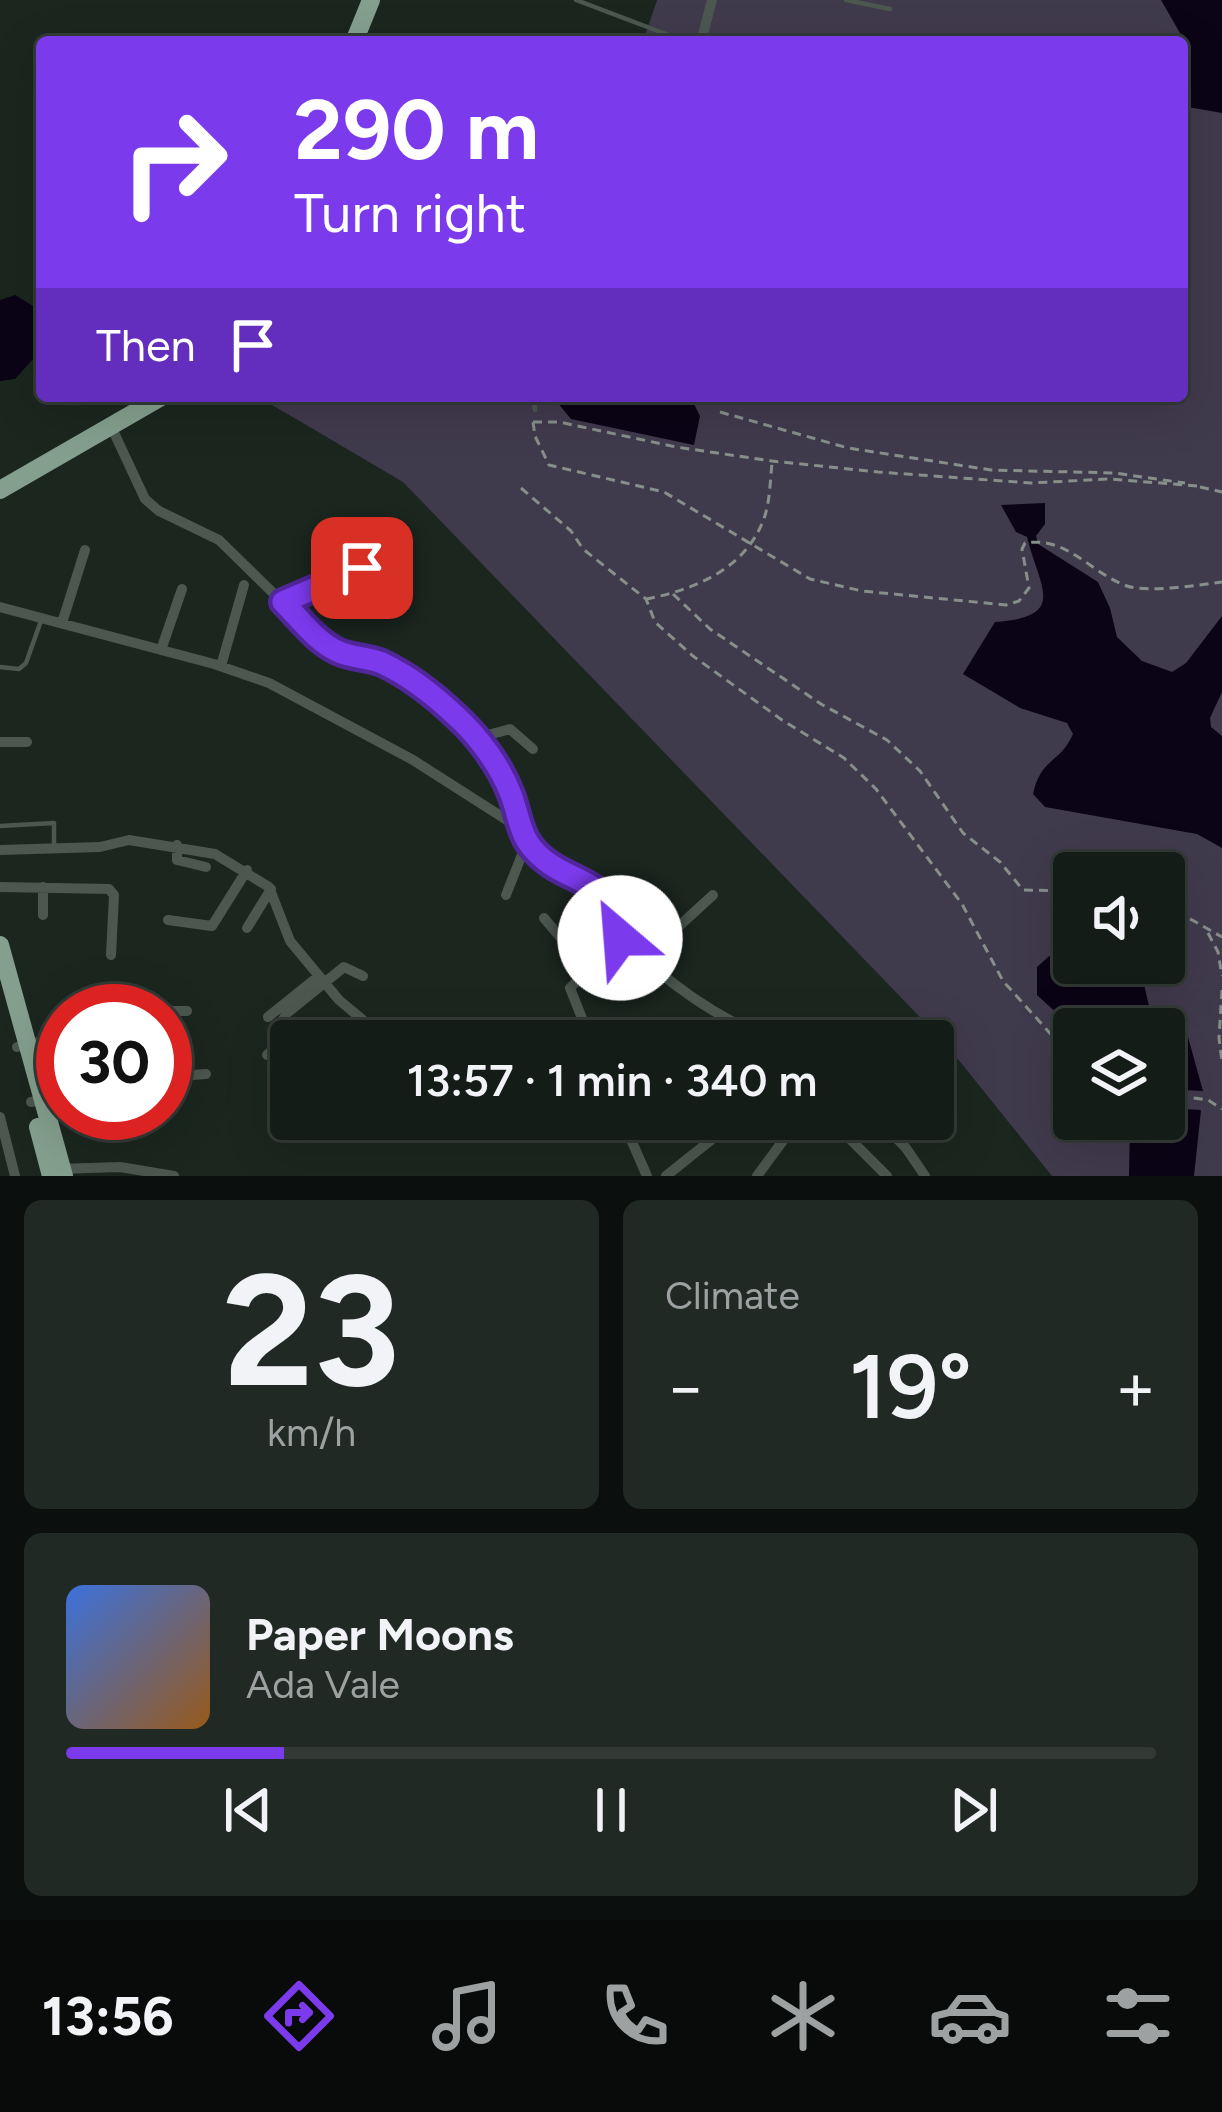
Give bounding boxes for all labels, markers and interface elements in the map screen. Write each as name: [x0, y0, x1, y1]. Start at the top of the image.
text: 290 m: [294, 79, 539, 180]
icon: right: [96, 84, 252, 240]
text: Turn right: [294, 181, 526, 246]
icon: arrive: [220, 312, 286, 378]
text: Then: [96, 318, 196, 372]
pin: [311, 517, 413, 619]
icon: arrive: [329, 535, 395, 601]
map controls: [1053, 852, 1185, 1140]
button: sound: [1053, 852, 1185, 984]
position arrow: [557, 875, 683, 1001]
speed limit sign: 30: [36, 984, 192, 1140]
button: layers: [1053, 1008, 1185, 1140]
text: 13:57 · 1 min · 340 m: [407, 1053, 817, 1107]
text: 23: [223, 1237, 400, 1424]
text: Climate: [665, 1272, 800, 1319]
text: 19°: [849, 1332, 972, 1441]
text: −: [665, 1347, 706, 1427]
text: +: [1115, 1347, 1156, 1427]
text: km/h: [267, 1409, 356, 1456]
text: Paper Moons: [246, 1607, 514, 1661]
text: Ada Vale: [246, 1661, 400, 1708]
icon: previous: [215, 1777, 281, 1843]
icon: pause: [578, 1777, 644, 1843]
icon: next: [941, 1777, 1007, 1843]
icon: directions: [257, 1974, 341, 2058]
icon: music: [425, 1974, 509, 2058]
icon: phone: [593, 1974, 677, 2058]
icon: climate: [761, 1974, 845, 2058]
icon: car: [928, 1974, 1012, 2058]
icon: filters: [1096, 1974, 1180, 2058]
text: 13:56: [42, 1984, 174, 2049]

